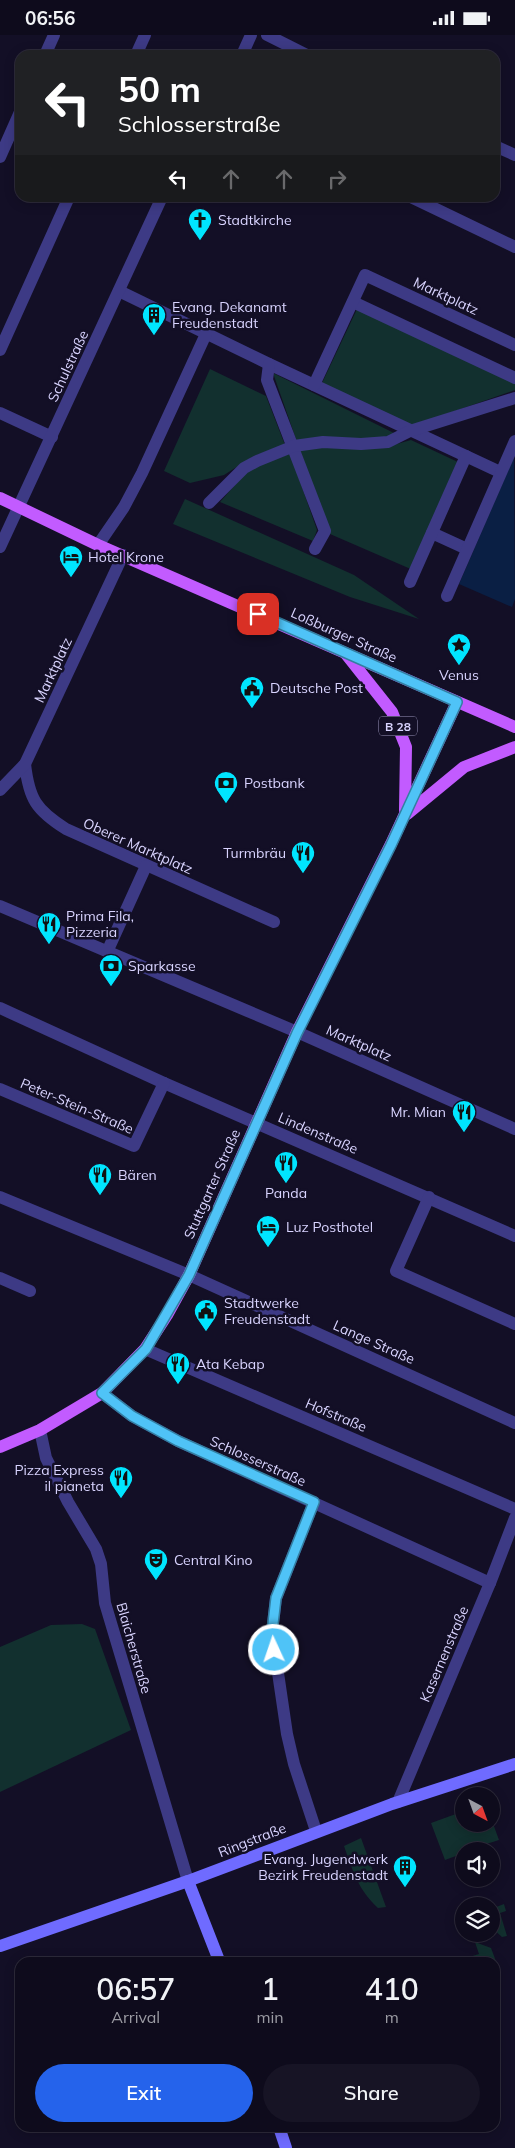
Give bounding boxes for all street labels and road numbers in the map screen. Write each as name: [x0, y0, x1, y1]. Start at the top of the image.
street label: Marktplatz: [411, 273, 481, 319]
street label: Schulstraße: [44, 327, 92, 405]
street label: Loßburger Straße: [288, 604, 400, 666]
street label: Marktplatz: [30, 635, 76, 705]
road number: B 28: [379, 716, 417, 735]
street label: Oberer Marktplatz: [80, 814, 196, 878]
street label: Marktplatz: [323, 1021, 395, 1065]
street label: Peter-Stein-Straße: [18, 1074, 136, 1138]
street label: Lindenstraße: [275, 1108, 361, 1158]
street label: Stuttgarter Straße: [180, 1126, 244, 1242]
street label: Lange Straße: [330, 1316, 418, 1368]
street label: Hofstraße: [303, 1394, 369, 1436]
street label: Schlosserstraße: [207, 1432, 309, 1490]
street label: Blaicherstraße: [112, 1600, 156, 1696]
street label: Kasernenstraße: [416, 1603, 472, 1705]
street label: Ringstraße: [215, 1819, 289, 1861]

